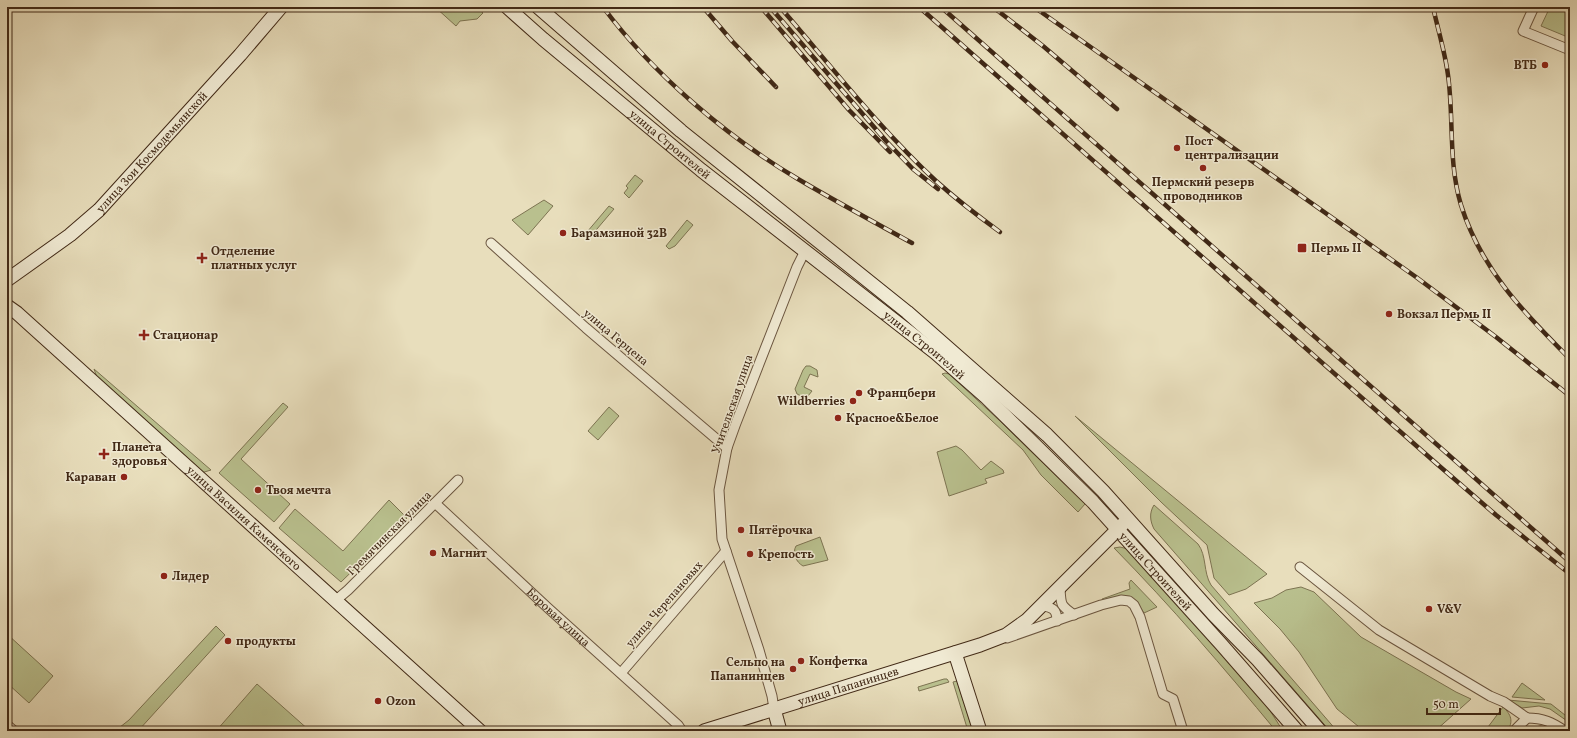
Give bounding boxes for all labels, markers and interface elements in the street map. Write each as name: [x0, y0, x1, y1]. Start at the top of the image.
place label: ВТБ: [1514, 58, 1537, 74]
marker: ВТБ: [1540, 60, 1550, 70]
street label: улица Зои Космодемьянской: [93, 89, 212, 217]
street label: улица Строителей: [625, 107, 713, 183]
place label: Пост централизации: [1185, 134, 1279, 164]
marker: Пост централизации: [1172, 143, 1182, 153]
marker: Пермский резерв проводников: [1198, 163, 1208, 173]
place label: Пермский резерв проводников: [1152, 175, 1254, 205]
place label: Барамзиной 32В: [571, 226, 667, 242]
marker: Барамзиной 32В: [558, 228, 568, 238]
place label: Пермь II: [1311, 241, 1362, 257]
marker: Пермь II: [1296, 242, 1308, 254]
place label: Отделение платных услуг: [211, 244, 297, 274]
marker: Отделение платных услуг: [196, 252, 208, 264]
street label: улица Герцена: [579, 306, 651, 370]
place label: Вокзал Пермь II: [1397, 307, 1492, 323]
street label: улица Строителей: [879, 308, 968, 384]
marker: Вокзал Пермь II: [1384, 309, 1394, 319]
place label: Стационар: [153, 328, 218, 344]
marker: Стационар: [138, 329, 150, 341]
street label: Учительская улица: [708, 352, 757, 456]
place label: Францбери: [867, 386, 936, 402]
marker: Францбери: [854, 388, 864, 398]
place label: Wildberries: [777, 394, 845, 410]
marker: Wildberries: [848, 396, 858, 406]
place label: Красное&Белое: [846, 411, 939, 427]
marker: Красное&Белое: [833, 413, 843, 423]
place label: Планета здоровья: [112, 440, 167, 470]
marker: Планета здоровья: [99, 449, 109, 459]
street label: улица Василия Каменского: [182, 463, 304, 575]
place label: Караван: [65, 470, 116, 486]
marker: Караван: [119, 472, 129, 482]
place label: Твоя мечта: [266, 483, 332, 499]
marker: Твоя мечта: [253, 485, 263, 495]
street label: Гремячинская улица: [344, 488, 436, 580]
place label: Пятёрочка: [749, 523, 813, 539]
marker: Пятёрочка: [736, 525, 746, 535]
street label: улица Строителей: [1115, 529, 1194, 615]
place label: Магнит: [441, 546, 487, 562]
place label: Крепость: [758, 547, 814, 563]
marker: Магнит: [428, 548, 438, 558]
marker: Крепость: [745, 549, 755, 559]
street label: улица Черепановых: [623, 558, 707, 651]
place label: Лидер: [172, 569, 210, 585]
marker: Лидер: [159, 571, 169, 581]
street label: Боровая улица: [522, 585, 593, 651]
place label: V&V: [1437, 602, 1462, 618]
marker: V&V: [1424, 604, 1434, 614]
place label: продукты: [236, 634, 296, 650]
marker: продукты: [223, 636, 233, 646]
place label: Конфетка: [809, 654, 868, 670]
place label: Сельпо на Папанинцев: [710, 655, 785, 685]
marker: Конфетка: [796, 656, 806, 666]
marker: Сельпо на Папанинцев: [788, 664, 798, 674]
street label: улица Папанинцев: [796, 664, 901, 710]
scale bar: [1427, 690, 1500, 716]
place label: Ozon: [386, 694, 416, 710]
marker: Ozon: [373, 696, 383, 706]
text: 50 m: [1433, 697, 1459, 713]

